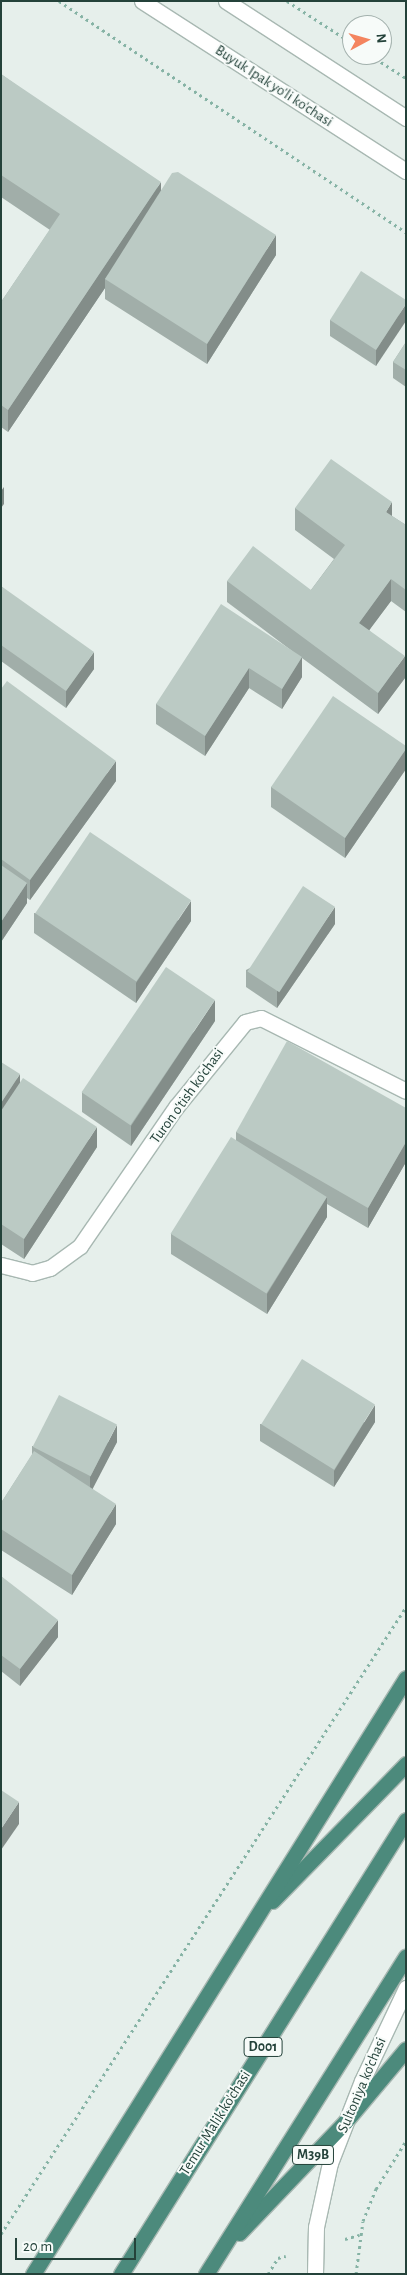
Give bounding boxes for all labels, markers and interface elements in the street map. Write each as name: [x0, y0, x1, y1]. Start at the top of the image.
north arrow: [342, 15, 392, 65]
text: N: [373, 33, 388, 44]
street label: Buyuk Ipak yo'li ko'chasi: [212, 41, 336, 131]
street label: Turon o'tish ko'chasi: [146, 1045, 228, 1147]
road number: D001: [243, 2035, 283, 2058]
street label: Sultoniya ko'chasi: [334, 2035, 390, 2135]
street label: Temur Malik ko'chasi: [176, 2067, 254, 2179]
road number: M39B: [292, 2144, 334, 2166]
scale bar: [18, 2228, 139, 2260]
text: 20 m: [23, 2239, 52, 2254]

